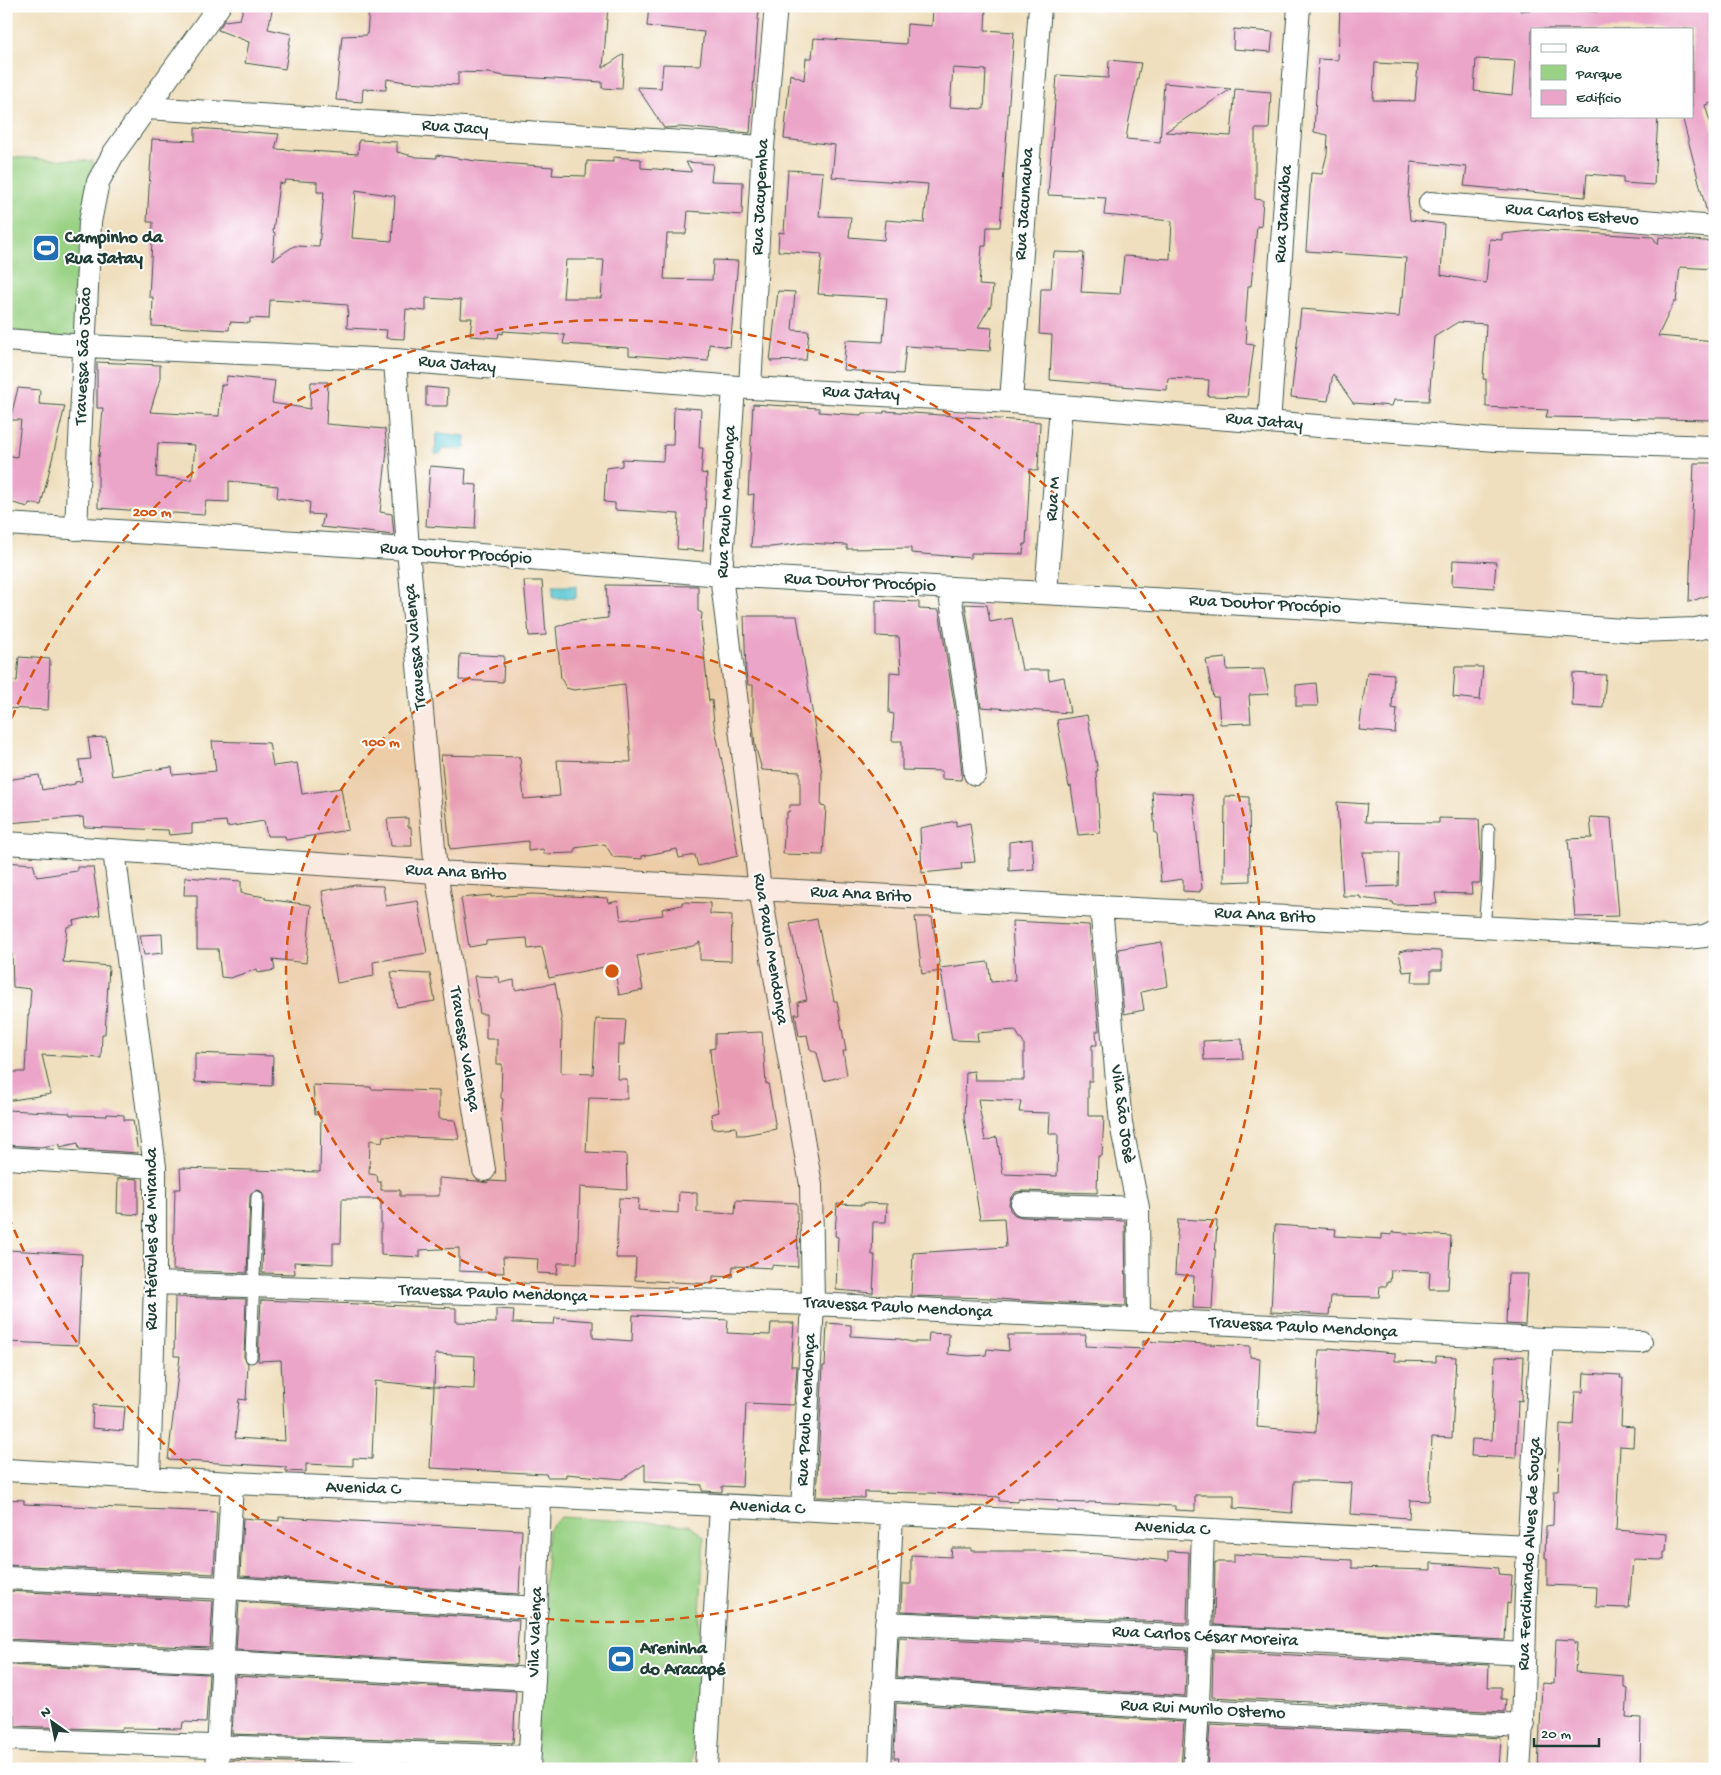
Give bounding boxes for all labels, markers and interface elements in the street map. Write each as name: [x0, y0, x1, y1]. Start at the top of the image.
legend: [1531, 28, 1694, 118]
text: Rua: [1576, 40, 1600, 58]
text: Parque: [1575, 66, 1622, 84]
text: Edifício: [1576, 90, 1622, 108]
street label: Rua Jacy: [421, 115, 489, 141]
street label: Rua Jacupemba: [747, 137, 775, 256]
street label: Rua Jacunauba: [1011, 146, 1039, 261]
street label: Rua Janaúba: [1270, 163, 1298, 264]
street label: Rua Carlos Estevo: [1504, 199, 1640, 231]
place label: Campinho da Rua Jatay: [64, 228, 164, 270]
sports icon: Campinho da Rua Jatay: [31, 233, 61, 263]
street label: Travessa São João: [71, 287, 97, 426]
street label: Rua Jatay: [417, 351, 497, 379]
street label: Rua Jatay: [822, 381, 901, 407]
street label: Rua Jatay: [1224, 408, 1304, 436]
street label: Rua Paulo Mendonça: [713, 424, 742, 579]
street label: Rua M: [1042, 475, 1066, 522]
text: 200 m: [133, 504, 172, 522]
street label: Rua Doutor Procópio: [379, 538, 533, 570]
street label: Rua Doutor Procópio: [783, 569, 937, 597]
street label: Travessa Valença: [400, 582, 432, 712]
street label: Rua Doutor Procópio: [1188, 591, 1342, 619]
text: 100 m: [361, 734, 400, 752]
street label: Rua Ana Brito: [405, 860, 507, 886]
street label: Rua Paulo Mendonça: [748, 872, 792, 1027]
street label: Rua Ana Brito: [810, 882, 912, 908]
street label: Rua Ana Brito: [1214, 903, 1316, 929]
centre of rings: [603, 962, 621, 980]
street label: Travessa Valença: [444, 984, 484, 1114]
street label: Vila São Josè: [1105, 1063, 1139, 1165]
street label: Rua Hércules de Miranda: [142, 1147, 163, 1330]
street label: Travessa Paulo Mendonça: [397, 1280, 589, 1308]
street label: Travessa Paulo Mendonça: [802, 1293, 994, 1323]
street label: Travessa Paulo Mendonça: [1207, 1313, 1399, 1343]
street label: Rua Paulo Mendonça: [793, 1332, 822, 1487]
street label: Rua Ferdinando Alves de Souza: [1513, 1436, 1547, 1671]
street label: Avenida C: [325, 1477, 402, 1501]
street label: Avenida C: [729, 1496, 806, 1521]
street label: Avenida C: [1134, 1517, 1211, 1542]
street label: Vila Valença: [524, 1586, 548, 1678]
street label: Rua Carlos César Moreira: [1111, 1622, 1300, 1652]
place label: Areninha do Aracapé: [639, 1639, 726, 1681]
sports icon: Areninha do Aracapé: [606, 1644, 636, 1674]
street label: Rua Rui Murilo Osterno: [1120, 1695, 1286, 1725]
north arrow: [28, 1698, 78, 1748]
text: N: [38, 1704, 55, 1723]
scale bar: [1534, 1715, 1598, 1747]
text: 20 m: [1541, 1726, 1571, 1744]

